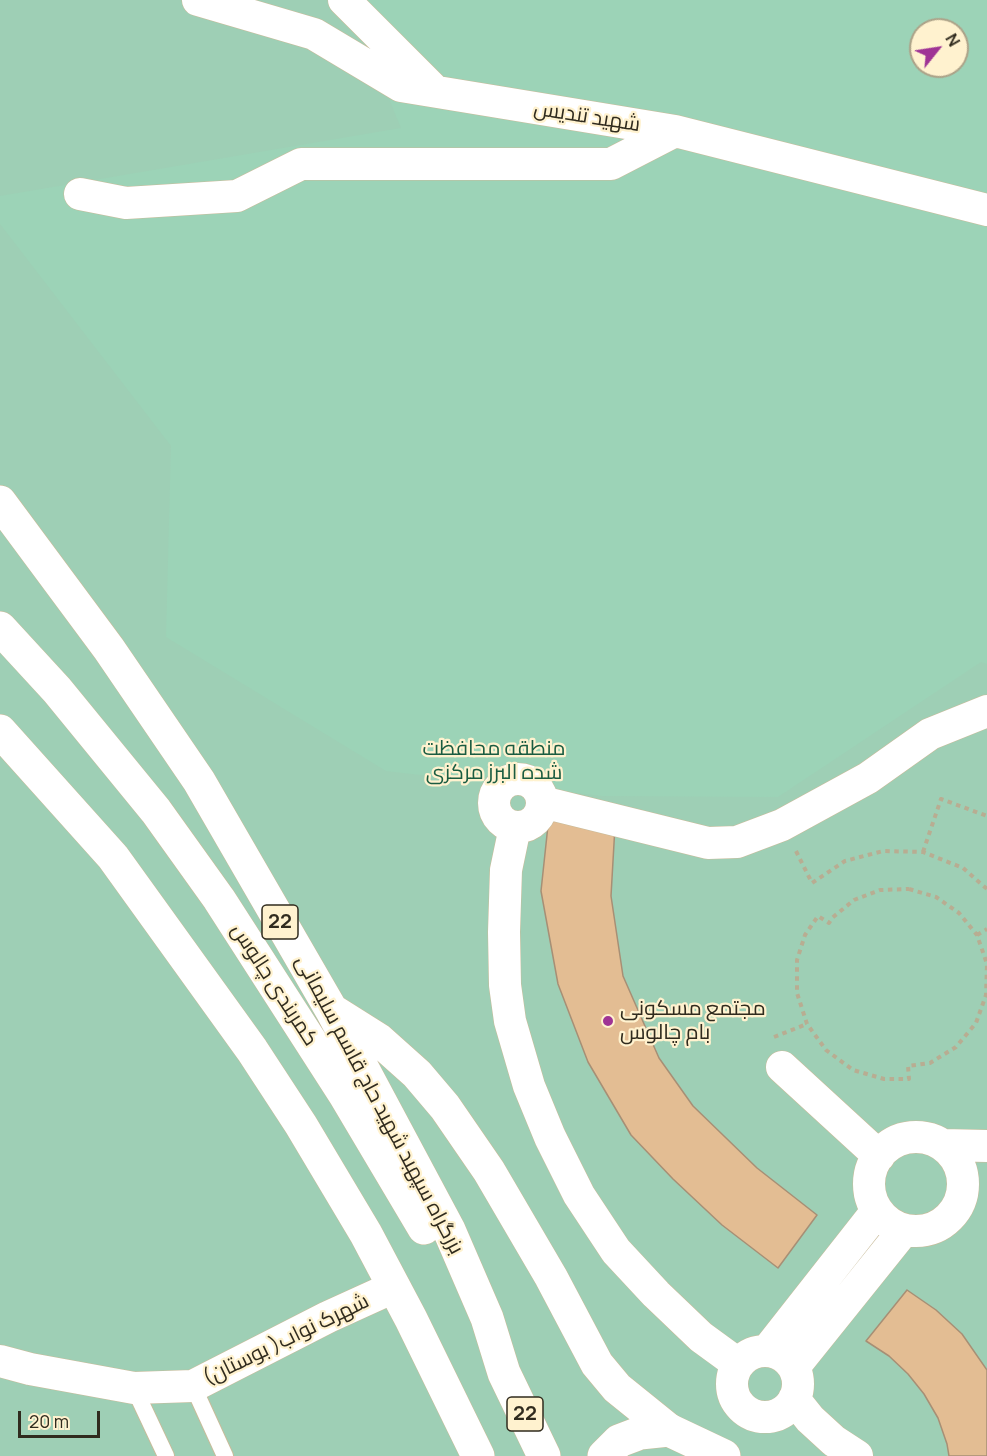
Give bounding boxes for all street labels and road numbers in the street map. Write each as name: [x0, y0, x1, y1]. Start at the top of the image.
street label: شهید تندیس: [532, 96, 642, 138]
road number: 22: [262, 905, 298, 939]
street label: کمربندی چالوس: [225, 919, 323, 1051]
street label: بزرگراه سپهبد شهید حاج قاسم سلیمانی: [289, 951, 469, 1259]
street label: شهرک نواب( بوستان): [199, 1289, 373, 1391]
road number: 22: [507, 1397, 543, 1431]

